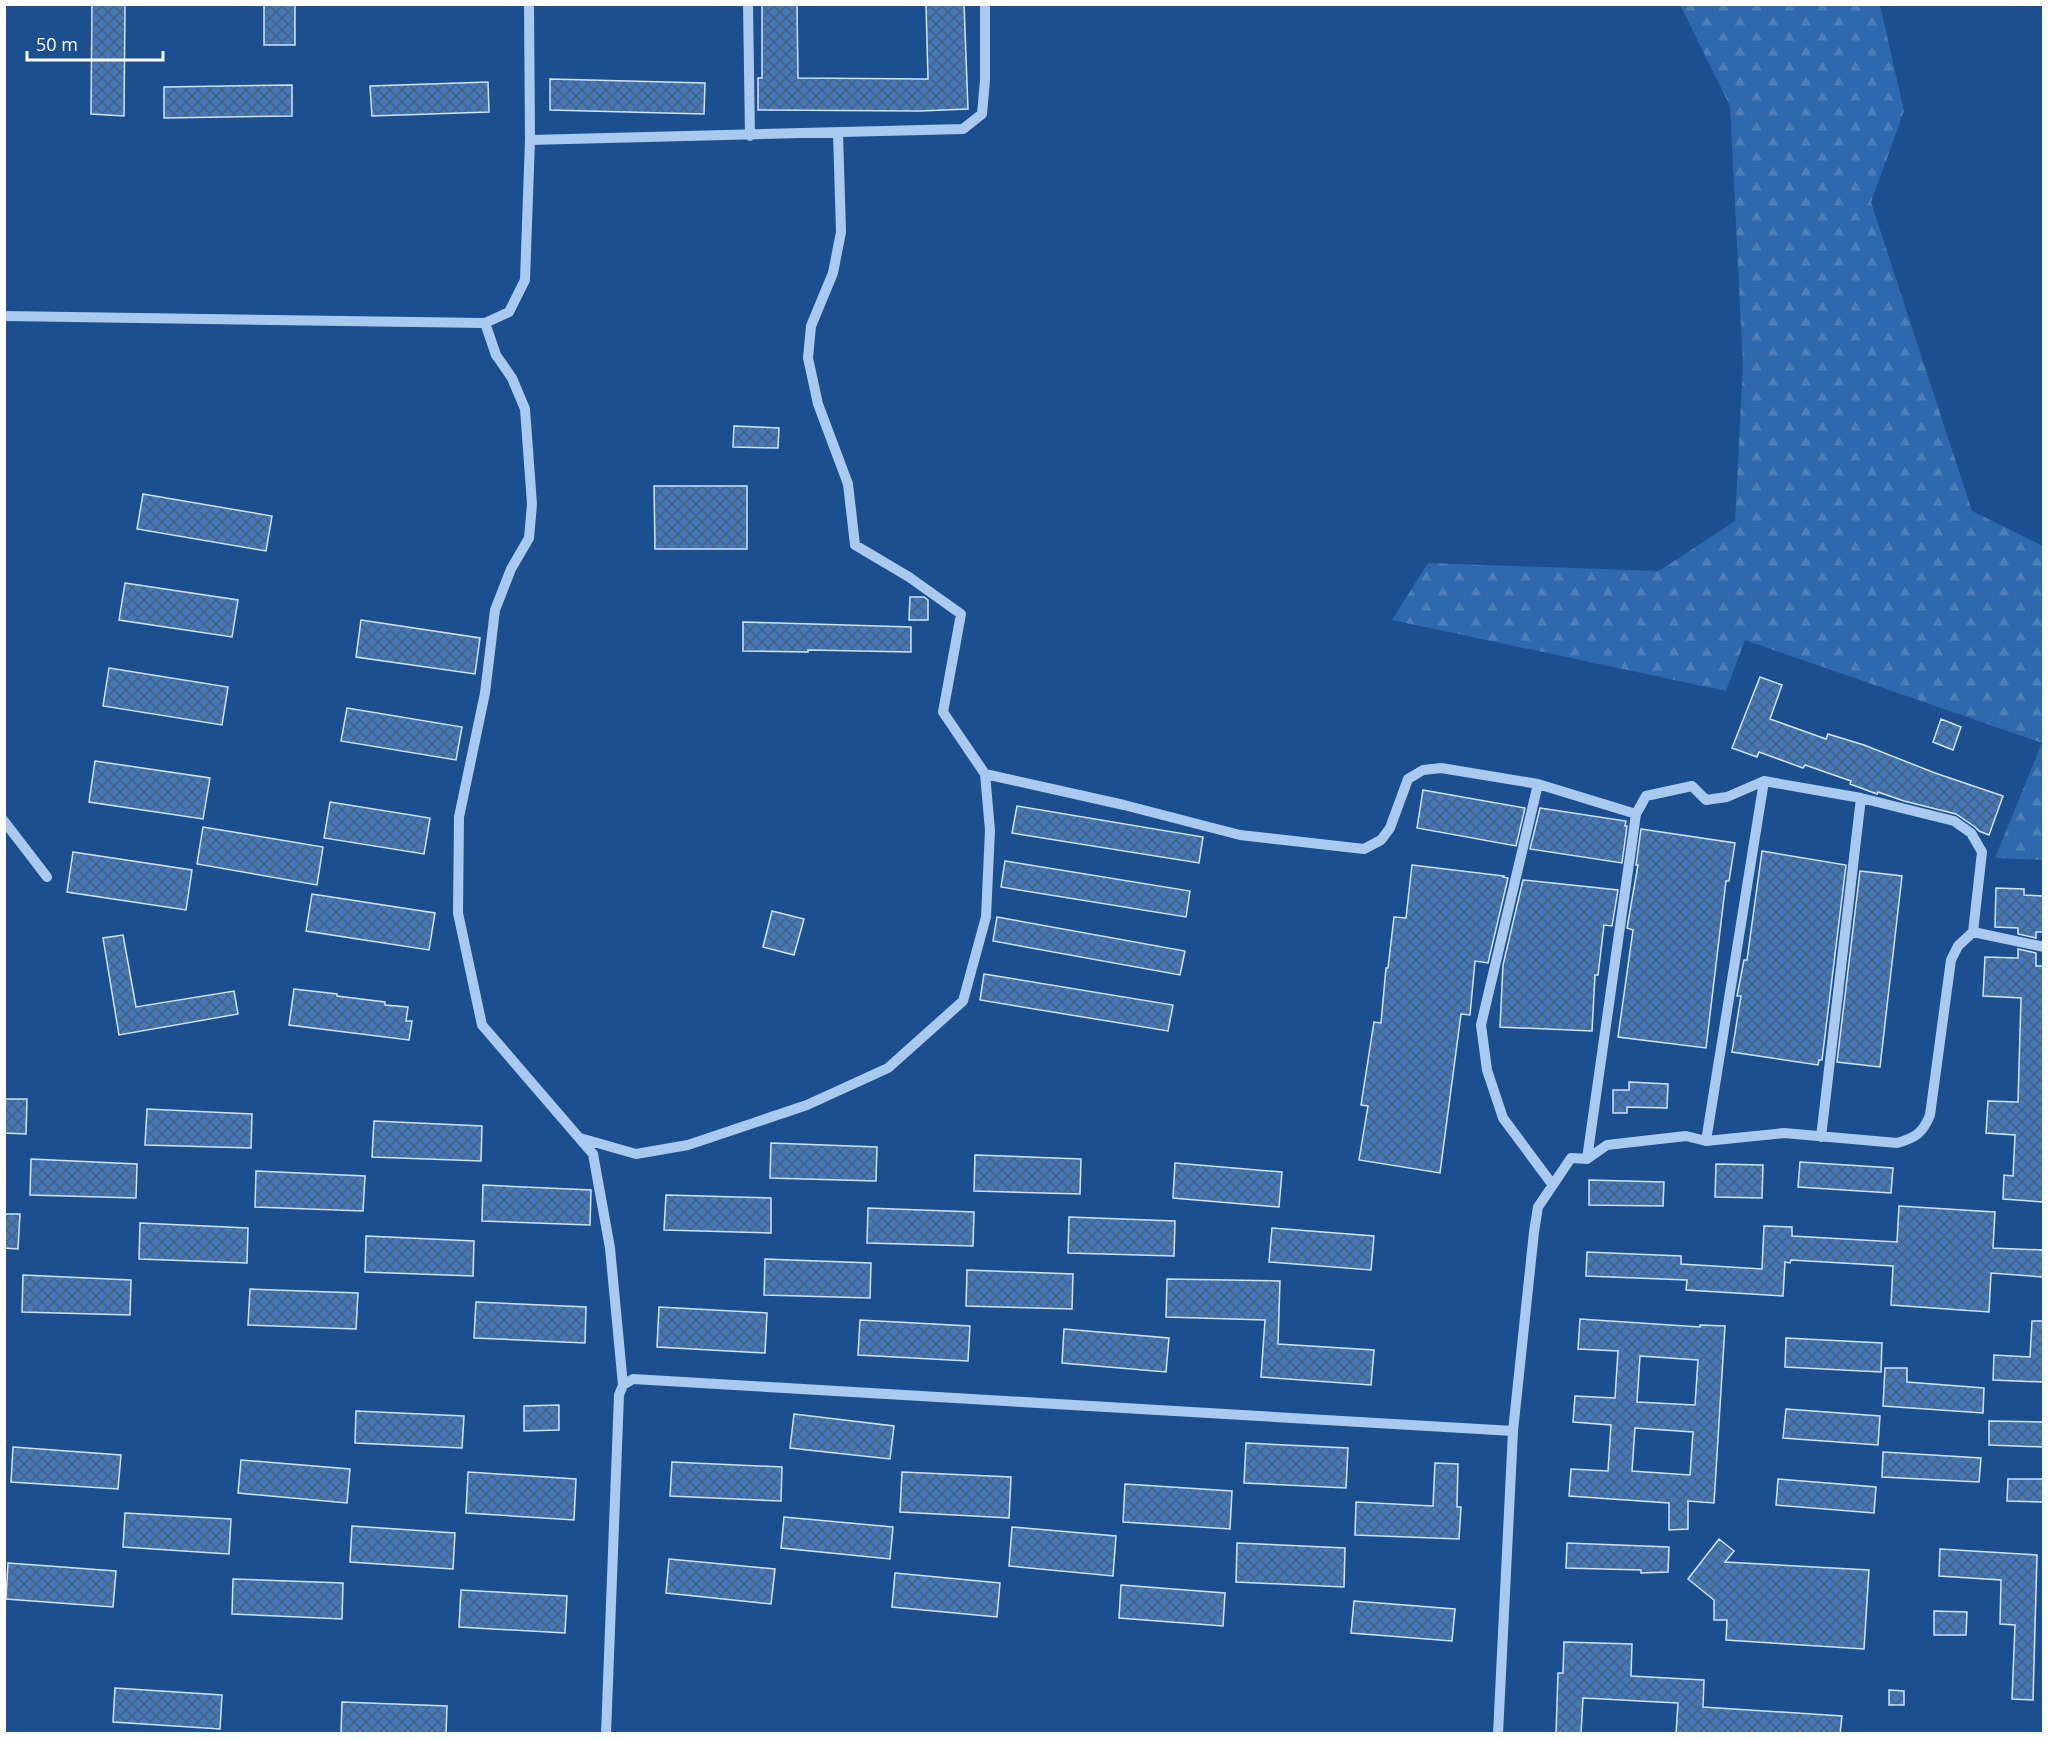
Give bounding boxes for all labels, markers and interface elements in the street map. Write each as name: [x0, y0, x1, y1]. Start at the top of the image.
scale bar: [27, 24, 164, 62]
text: 50 m: [36, 32, 78, 56]

